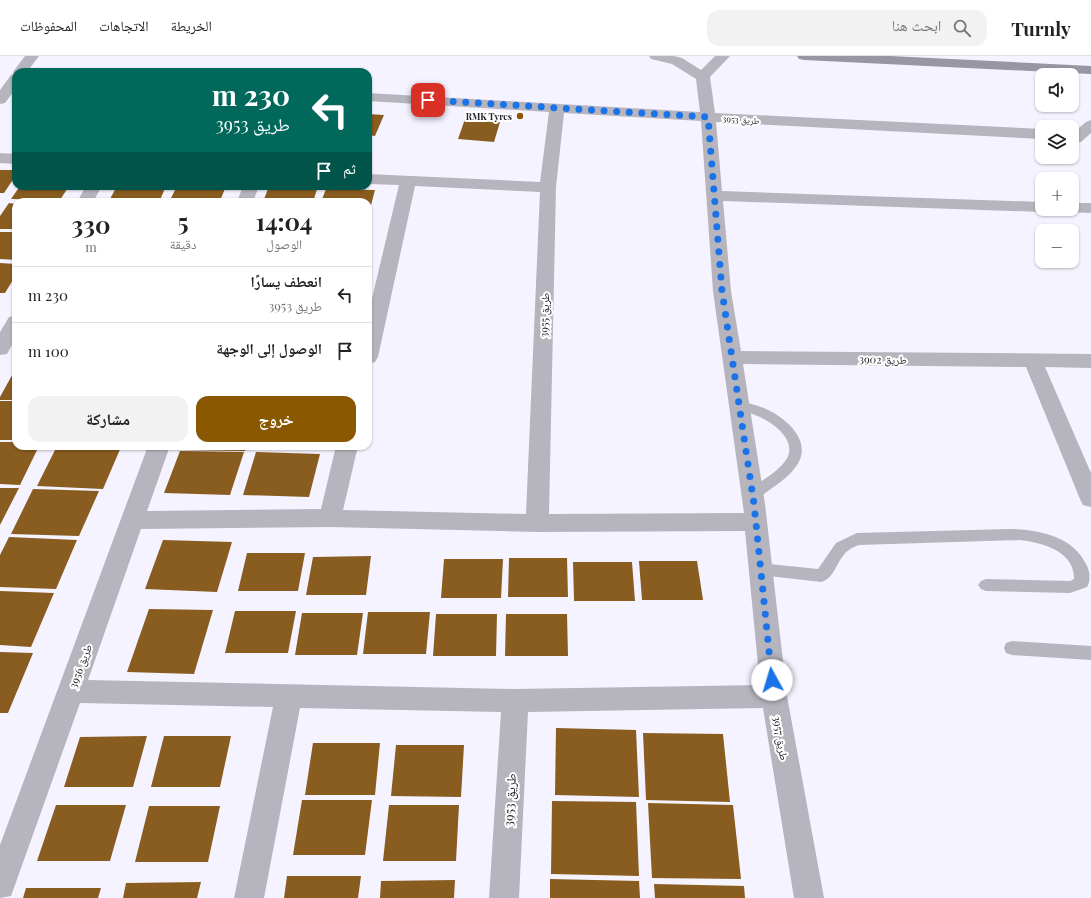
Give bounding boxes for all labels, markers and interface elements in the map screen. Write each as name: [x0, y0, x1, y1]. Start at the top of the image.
search box: [707, 10, 987, 46]
text: ابحث هنا: [892, 15, 941, 35]
text: Turnly: [1011, 15, 1071, 41]
text: المحفوظات: [20, 16, 77, 35]
text: الاتجاهات: [99, 16, 149, 35]
text: الخريطة: [171, 16, 212, 35]
icon: search: [951, 17, 973, 39]
map controls: [1035, 68, 1079, 268]
button: sound: [1035, 68, 1079, 112]
text: 230 m: [212, 76, 290, 113]
pin: [411, 83, 445, 117]
icon: left: [304, 84, 356, 136]
icon: arrive: [417, 89, 439, 111]
place label: RMK Tyres: [466, 110, 512, 122]
marker: RMK Tyres: [515, 111, 525, 121]
text: طريق 3953: [216, 112, 290, 136]
street label: طريق 3953: [722, 112, 760, 126]
button: layers: [1035, 120, 1079, 164]
text: ثم: [343, 158, 356, 178]
icon: arrive: [313, 160, 335, 182]
button: +: [1035, 172, 1079, 216]
text: 5: [178, 205, 189, 237]
text: 14:04: [256, 205, 313, 237]
text: 330: [71, 208, 110, 240]
button: −: [1035, 224, 1079, 268]
text: دقيقة: [170, 235, 196, 252]
text: الوصول: [266, 235, 302, 252]
text: m: [85, 238, 97, 255]
text: انعطف يسارًا: [250, 271, 322, 291]
icon: left: [334, 284, 356, 306]
text: 230 m: [28, 285, 68, 305]
street label: طريق 3955: [536, 292, 552, 338]
text: طريق 3953: [268, 297, 322, 314]
text: الوصول إلى الوجهة: [216, 338, 322, 358]
icon: arrive: [334, 340, 356, 362]
text: 100 m: [28, 341, 69, 361]
street label: طريق 3902: [859, 351, 907, 367]
button: مشاركة: [28, 396, 188, 442]
button: خروج: [196, 396, 356, 442]
street label: طريق 3956: [65, 642, 95, 690]
position arrow: [751, 659, 793, 701]
street label: طريق 3957: [770, 715, 792, 761]
street label: طريق 3953: [499, 773, 520, 827]

